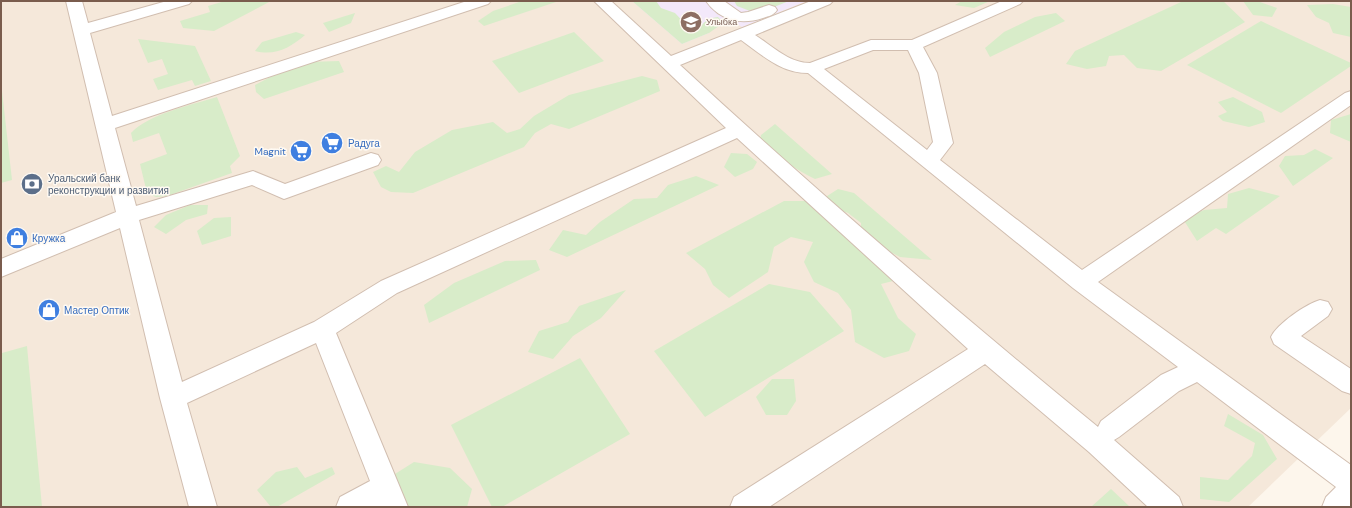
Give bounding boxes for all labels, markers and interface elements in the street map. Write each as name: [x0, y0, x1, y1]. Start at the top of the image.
school or university icon: Улыбка: [678, 9, 704, 35]
place label: Улыбка: [706, 16, 737, 28]
supermarket icon: Радуга: [319, 130, 345, 156]
place label: Радуга: [348, 137, 380, 150]
supermarket icon: Magnit: [288, 138, 314, 164]
place label: Magnit: [255, 145, 286, 158]
bank icon: Уральский банк реконструкции и развития: [19, 171, 45, 197]
place label: Уральский банк реконструкции и развития: [48, 172, 169, 197]
shop icon: Кружка: [4, 225, 30, 251]
place label: Кружка: [32, 232, 66, 245]
shop icon: Мастер Оптик: [36, 297, 62, 323]
place label: Мастер Оптик: [64, 304, 130, 317]

